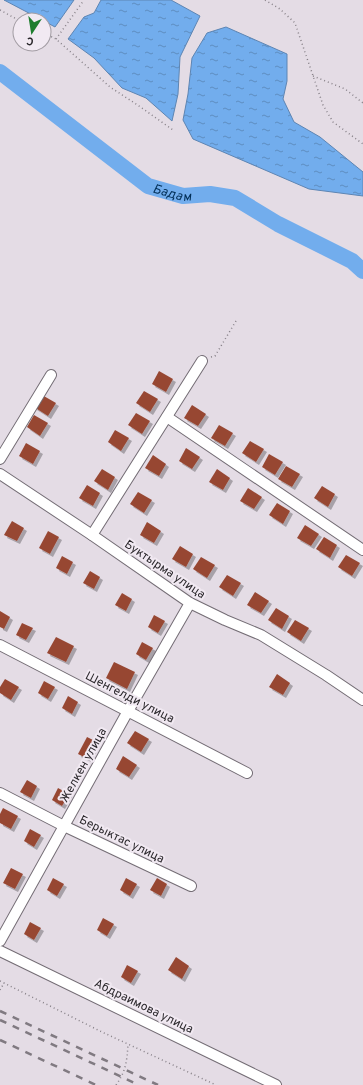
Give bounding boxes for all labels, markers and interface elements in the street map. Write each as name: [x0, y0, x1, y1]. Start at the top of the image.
north arrow: [12, 12, 52, 52]
text: С: [25, 33, 35, 48]
water label: Бадам: [151, 182, 192, 206]
street label: Буктырма улица: [121, 537, 208, 603]
street label: Шенгелди улица: [82, 669, 177, 727]
street label: Желкен улица: [57, 725, 111, 806]
street label: Берыктас улица: [76, 812, 167, 867]
street label: Абдраимова улица: [91, 976, 196, 1038]

